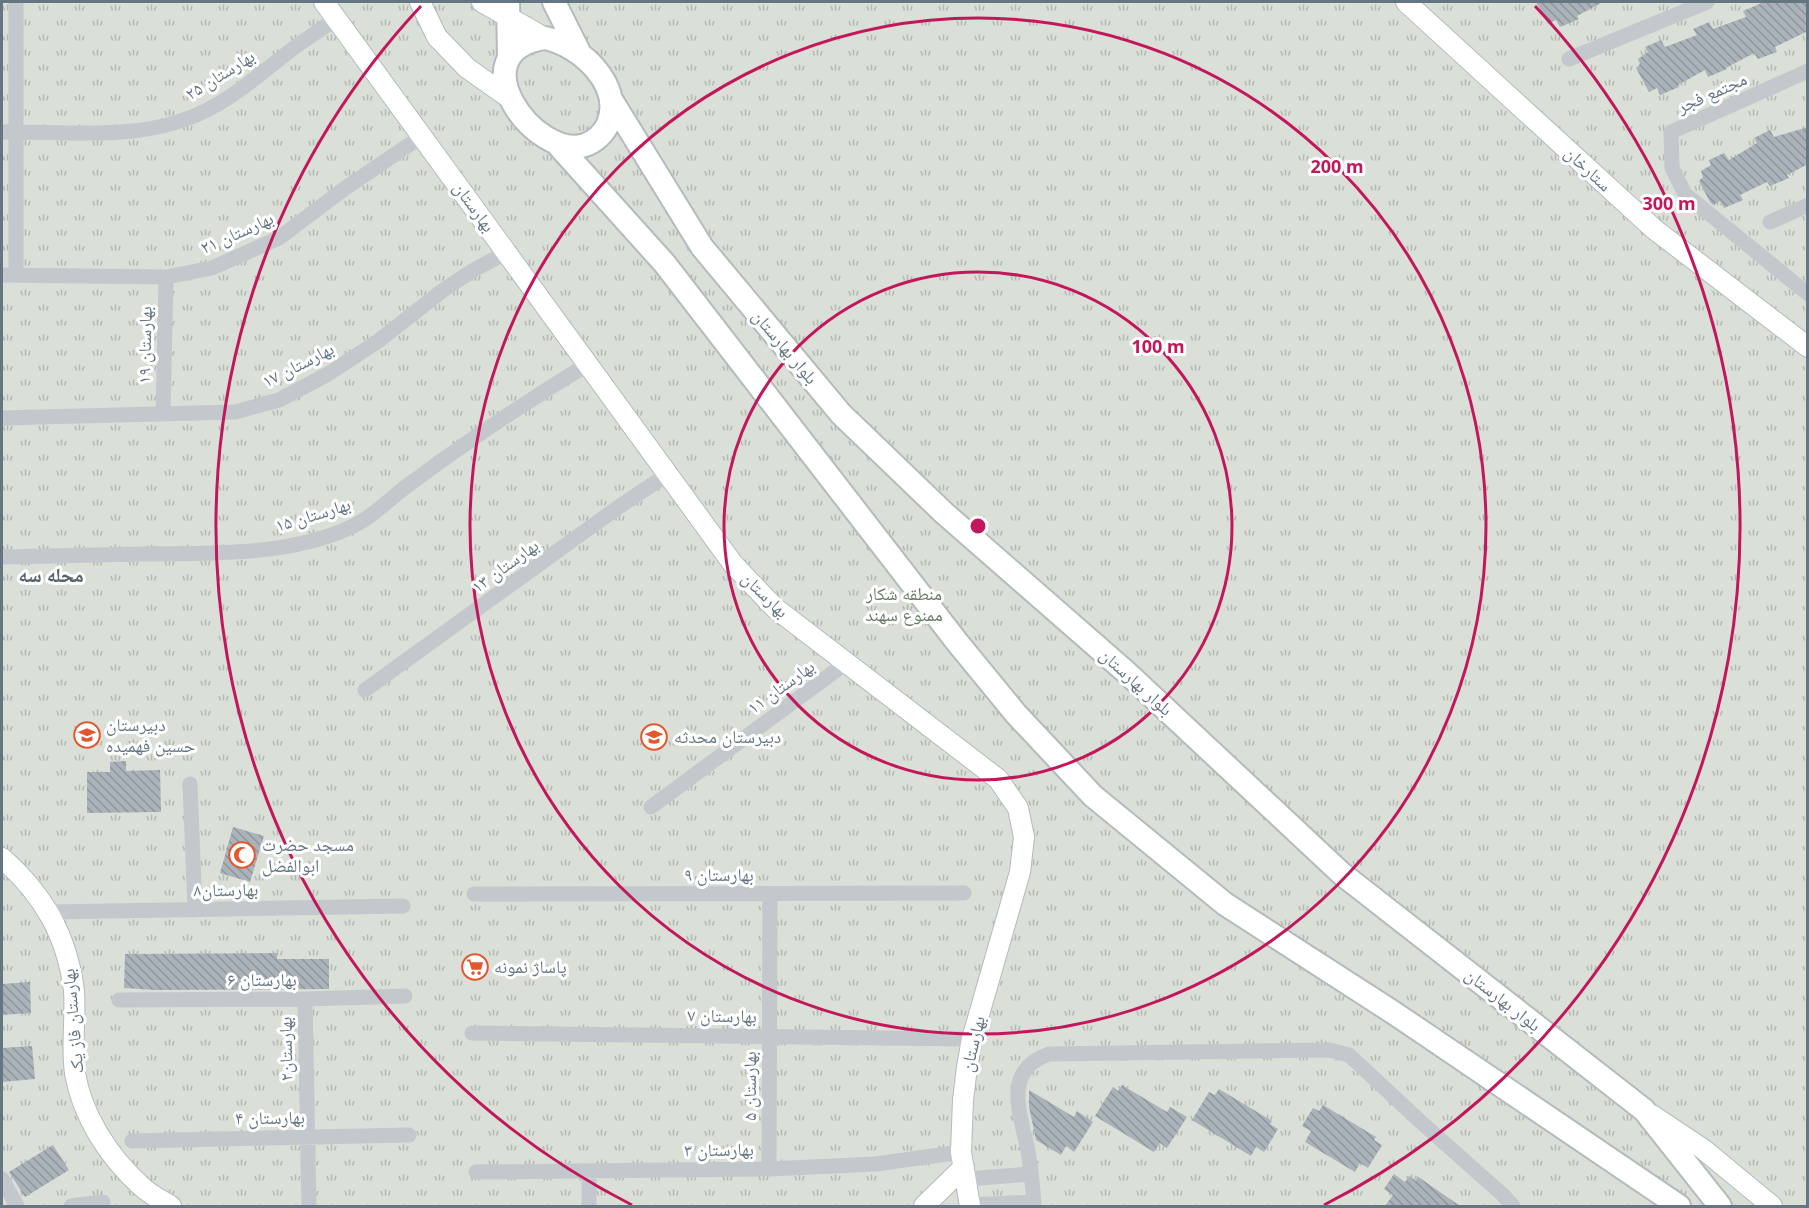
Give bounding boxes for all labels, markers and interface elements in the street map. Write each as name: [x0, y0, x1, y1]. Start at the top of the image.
street label: بهارستان ۲۵: [180, 43, 259, 105]
street label: مجتمع فجر: [1672, 66, 1751, 119]
street label: ستارخان: [1560, 140, 1617, 196]
text: 200 m: [1310, 154, 1364, 178]
street label: بهارستان: [448, 176, 501, 236]
text: 300 m: [1642, 191, 1696, 215]
street label: بهارستان ۲۱: [196, 205, 277, 259]
street label: بلوار بهارستان: [748, 304, 824, 389]
street label: بهارستان ۱۹: [131, 306, 157, 384]
text: 100 m: [1131, 334, 1185, 358]
street label: بهارستان ۱۷: [258, 336, 338, 392]
street label: بهارستان ۱۵: [272, 491, 353, 537]
centre of rings: [968, 516, 988, 536]
street label: بهارستان ۱۳: [466, 533, 543, 598]
district label: محله سه: [18, 561, 84, 588]
street label: بهارستان: [737, 566, 794, 623]
park label: منطقه شکار ممنوع سهند: [865, 581, 943, 626]
street label: بلوار بهارستان: [1095, 642, 1178, 720]
street label: بهارستان ۱۱: [742, 654, 819, 719]
place label: دبیرستان حسین فهمیده: [106, 712, 195, 757]
school or university icon: دبیرستان حسین فهمیده: [72, 720, 102, 750]
school or university icon: دبیرستان محدثه: [639, 722, 669, 752]
place label: دبیرستان محدثه: [674, 724, 781, 748]
place label: مسجد حضرت ابوالفضل: [262, 832, 354, 877]
mosque icon: مسجد حضرت ابوالفضل: [227, 840, 257, 870]
street label: بهارستان ۹: [684, 862, 754, 886]
street label: بهارستان۸: [193, 876, 259, 902]
supermarket icon: پاساژ نمونه: [460, 952, 490, 982]
place label: پاساژ نمونه: [494, 954, 567, 978]
street label: بلوار بهارستان: [1461, 962, 1547, 1037]
street label: بهارستان ۶: [227, 967, 297, 991]
street label: بهارستان فاز یک: [55, 968, 89, 1075]
street label: بهارستان ۷: [687, 1002, 757, 1028]
street label: بهارستان: [954, 1013, 990, 1074]
street label: بهارستان۲: [272, 1016, 298, 1082]
street label: بهارستان ۵: [737, 1051, 761, 1121]
street label: بهارستان ۴: [235, 1104, 305, 1130]
street label: بهارستان ۳: [684, 1136, 754, 1162]

